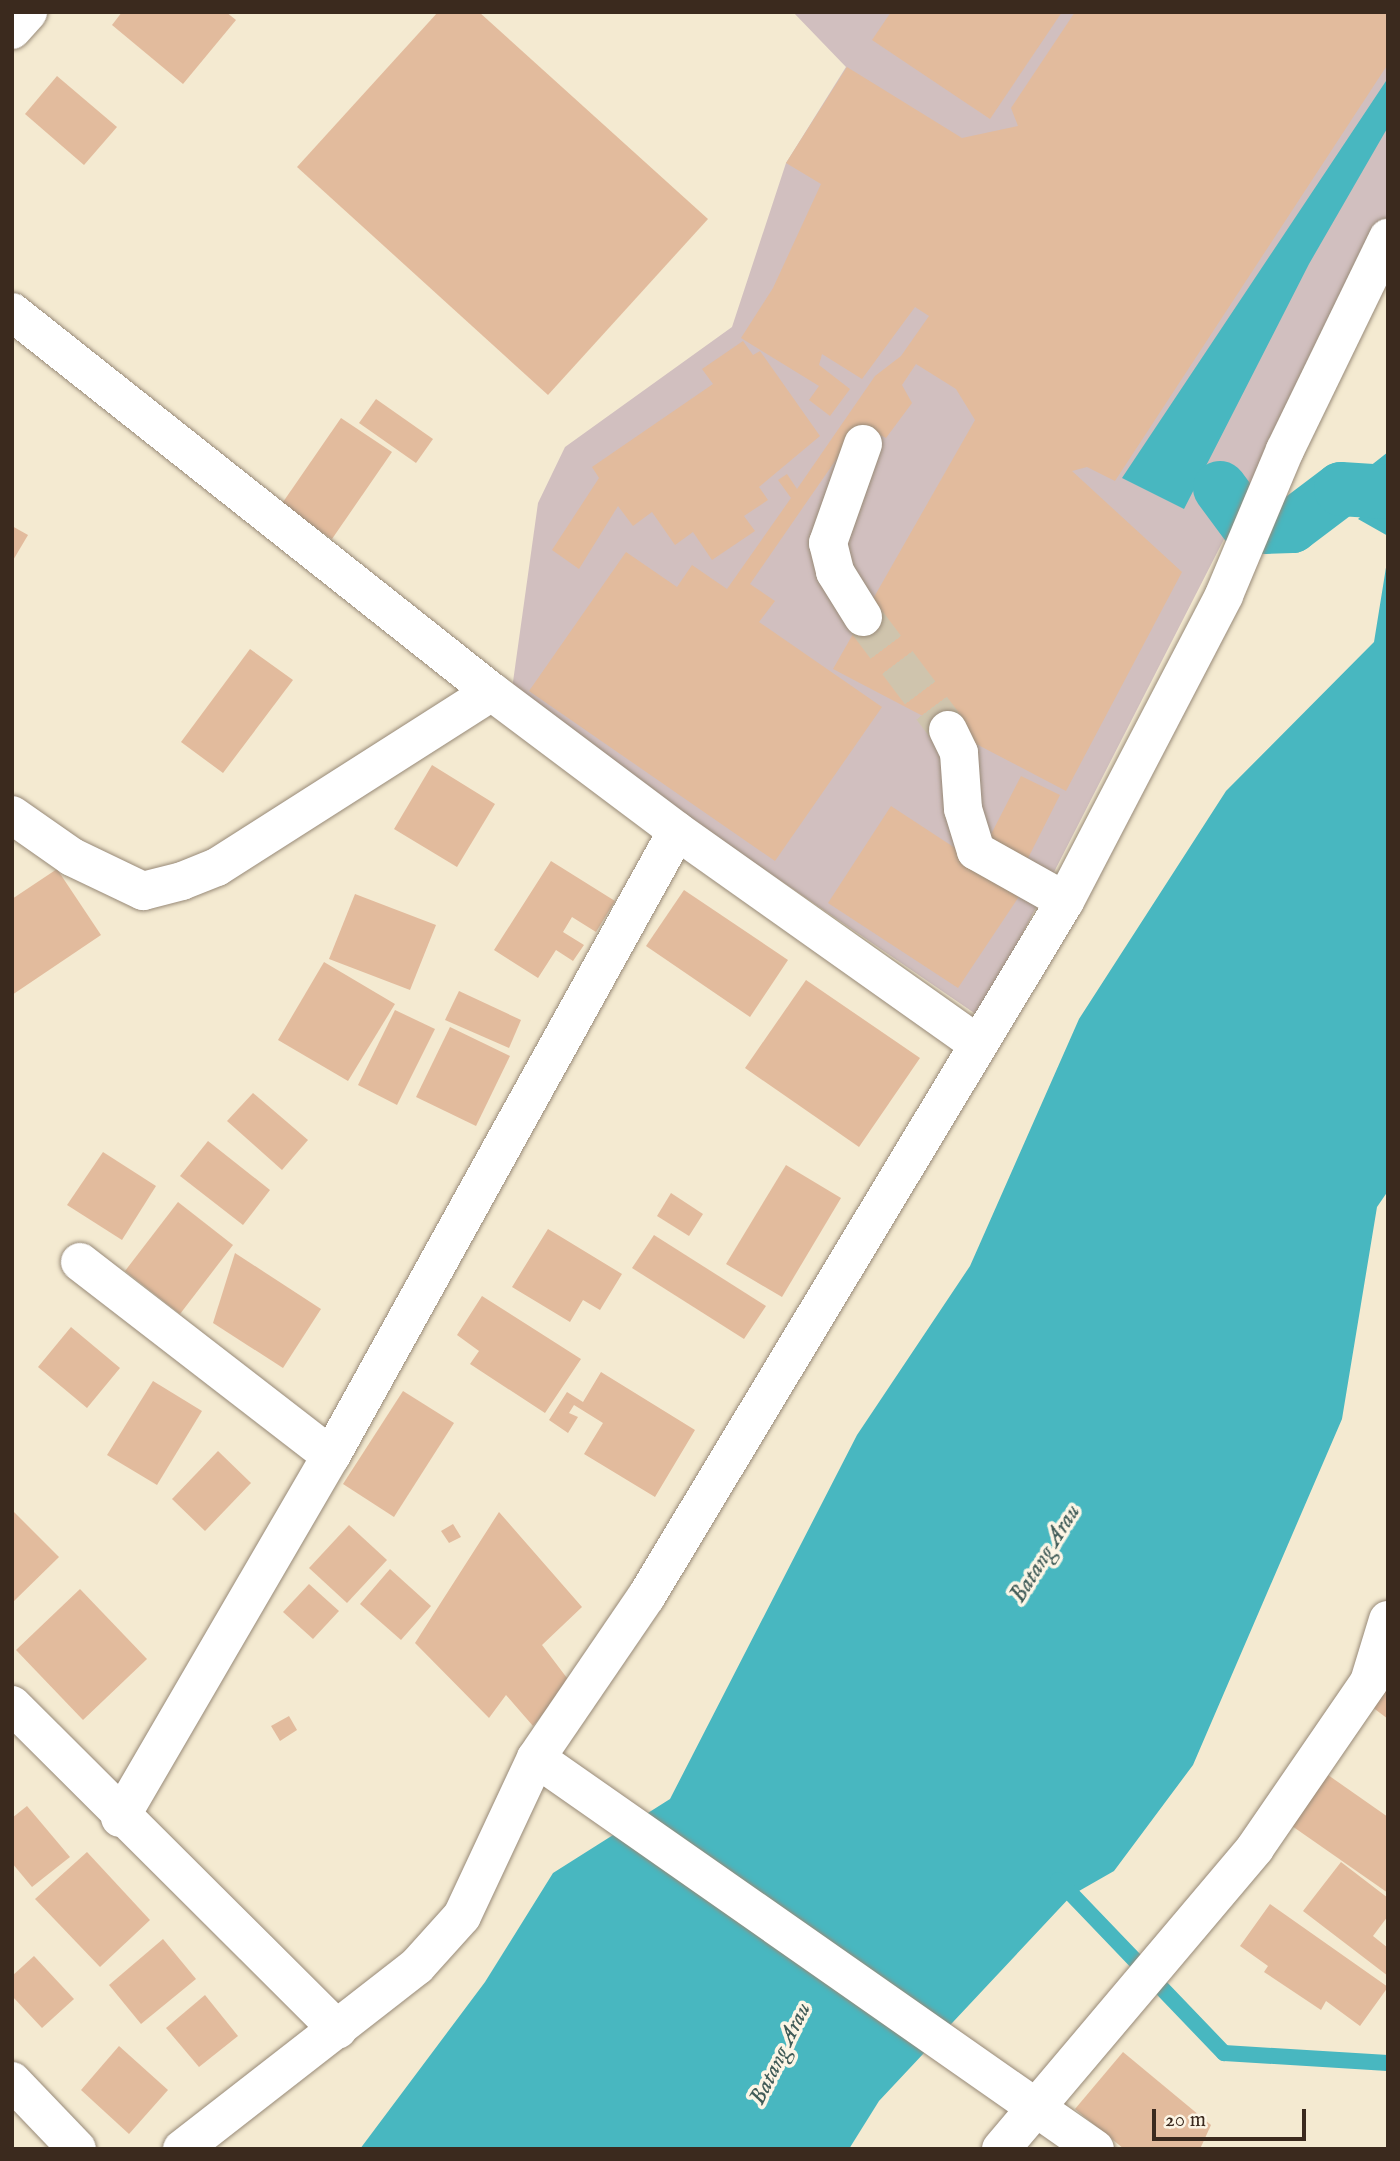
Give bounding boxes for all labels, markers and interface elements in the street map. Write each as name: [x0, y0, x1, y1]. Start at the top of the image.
water label: Batang Arau: [1005, 1500, 1087, 1608]
water label: Batang Arau: [744, 1998, 818, 2110]
scale bar: [1155, 2094, 1309, 2138]
text: 20 m: [1165, 2107, 1206, 2134]

